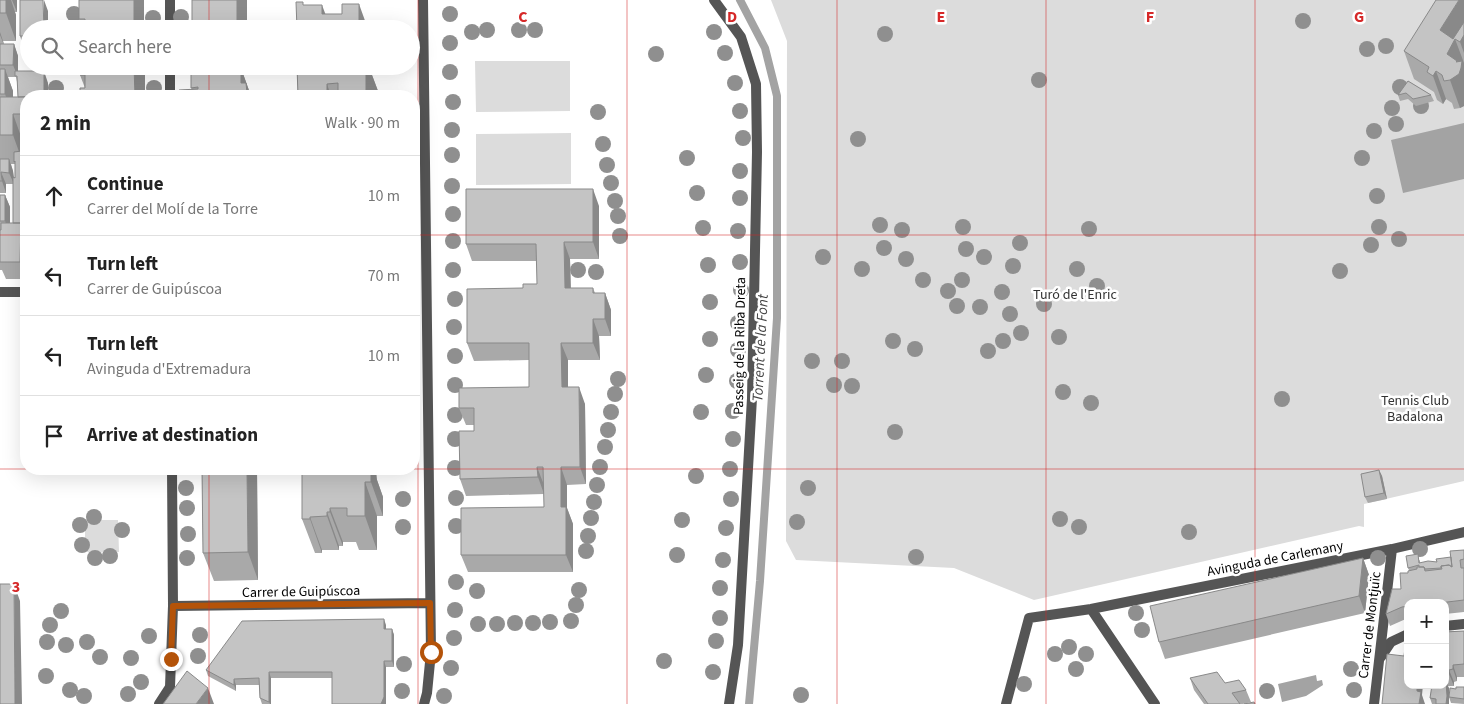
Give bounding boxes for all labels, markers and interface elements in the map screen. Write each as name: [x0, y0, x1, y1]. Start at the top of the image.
text: C: [518, 6, 528, 28]
text: D: [727, 6, 737, 28]
text: E: [937, 6, 945, 28]
text: F: [1146, 6, 1154, 28]
text: G: [1354, 6, 1364, 28]
search box: [20, 20, 420, 75]
icon: search: [38, 34, 66, 62]
text: Search here: [78, 34, 172, 61]
text: 2 min: [40, 108, 91, 138]
text: Walk · 90 m: [325, 112, 400, 134]
text: Continue: [87, 171, 164, 198]
icon: ahead: [40, 182, 68, 210]
text: 10 m: [368, 185, 400, 207]
text: Carrer del Molí de la Torre: [87, 198, 258, 220]
text: Turn left: [87, 251, 158, 278]
icon: left: [40, 262, 68, 290]
text: 70 m: [368, 265, 400, 287]
street label: Passeig de la Riba Dreta: [729, 277, 751, 415]
text: Carrer de Guipúscoa: [87, 278, 222, 300]
park label: Turó de l'Enric: [1033, 285, 1118, 305]
water label: Torrent de la Font: [747, 293, 774, 402]
text: Turn left: [87, 331, 158, 358]
icon: left: [40, 342, 68, 370]
text: 10 m: [368, 345, 400, 367]
text: Avinguda d'Extremadura: [87, 358, 251, 380]
park label: Tennis Club Badalona: [1381, 391, 1449, 427]
icon: arrive: [40, 422, 68, 450]
text: Arrive at destination: [87, 422, 258, 449]
street label: Avinguda de Carlemany: [1205, 536, 1345, 582]
street label: Carrer de Montjuïc: [1353, 570, 1387, 680]
text: 3: [12, 576, 20, 598]
street label: Carrer de Guipúscoa: [242, 581, 360, 603]
map controls: [1404, 599, 1449, 689]
button: +: [1404, 599, 1449, 644]
route start: [420, 641, 443, 664]
button: −: [1404, 644, 1449, 689]
route end: [160, 648, 183, 671]

